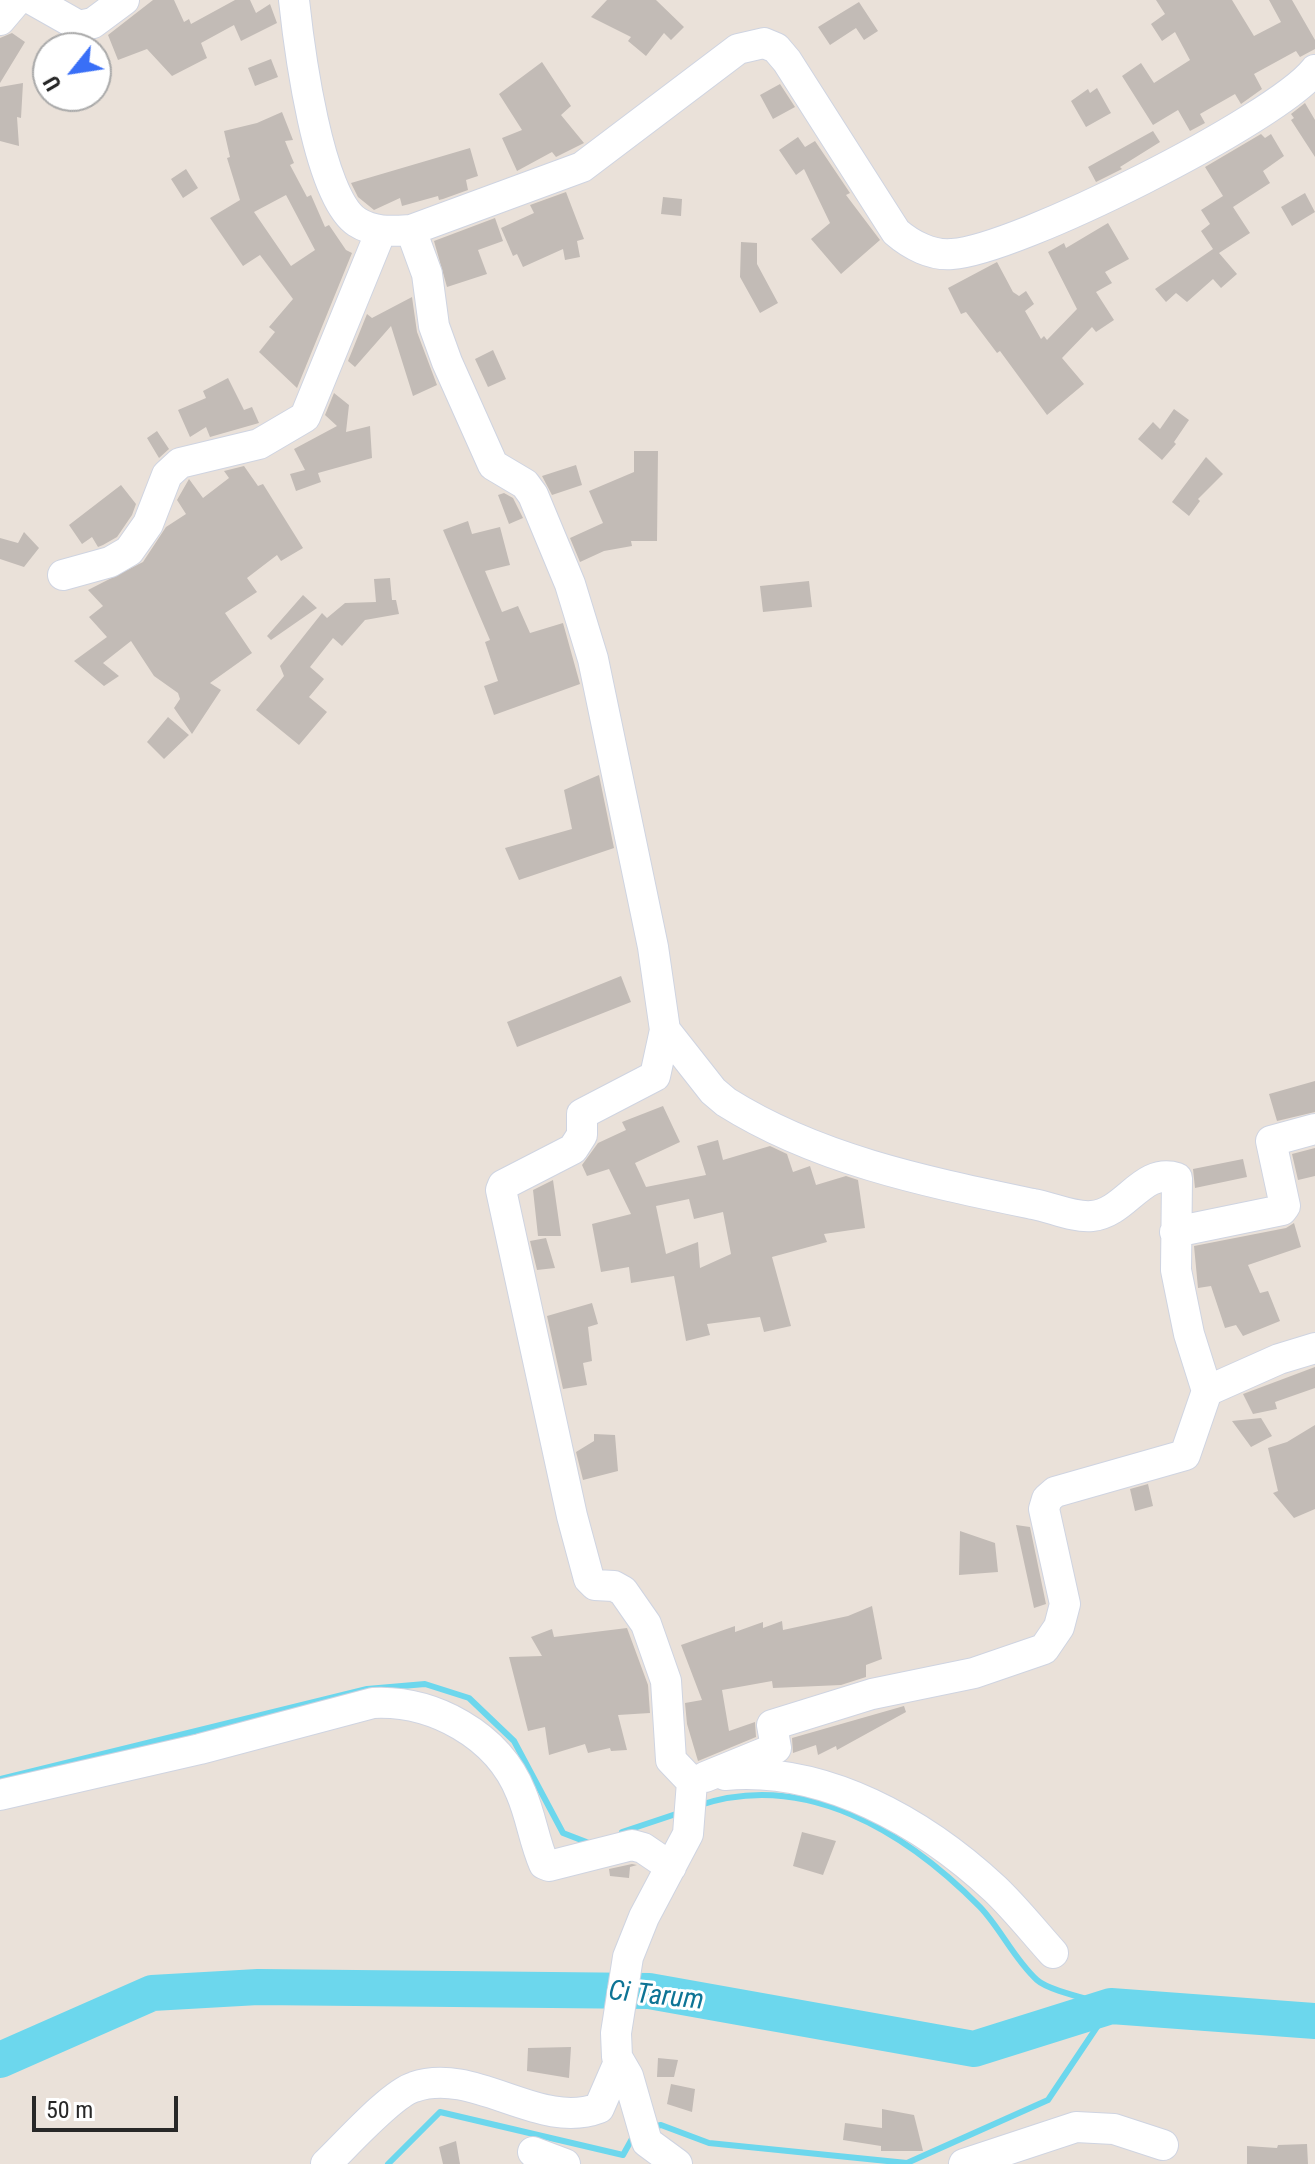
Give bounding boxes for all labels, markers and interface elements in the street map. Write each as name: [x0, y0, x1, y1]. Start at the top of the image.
north arrow: [32, 32, 112, 112]
text: U: [39, 72, 66, 95]
water label: Ci Tarum: [607, 1975, 705, 2019]
scale bar: [36, 2080, 182, 2130]
text: 50 m: [46, 2096, 93, 2124]

